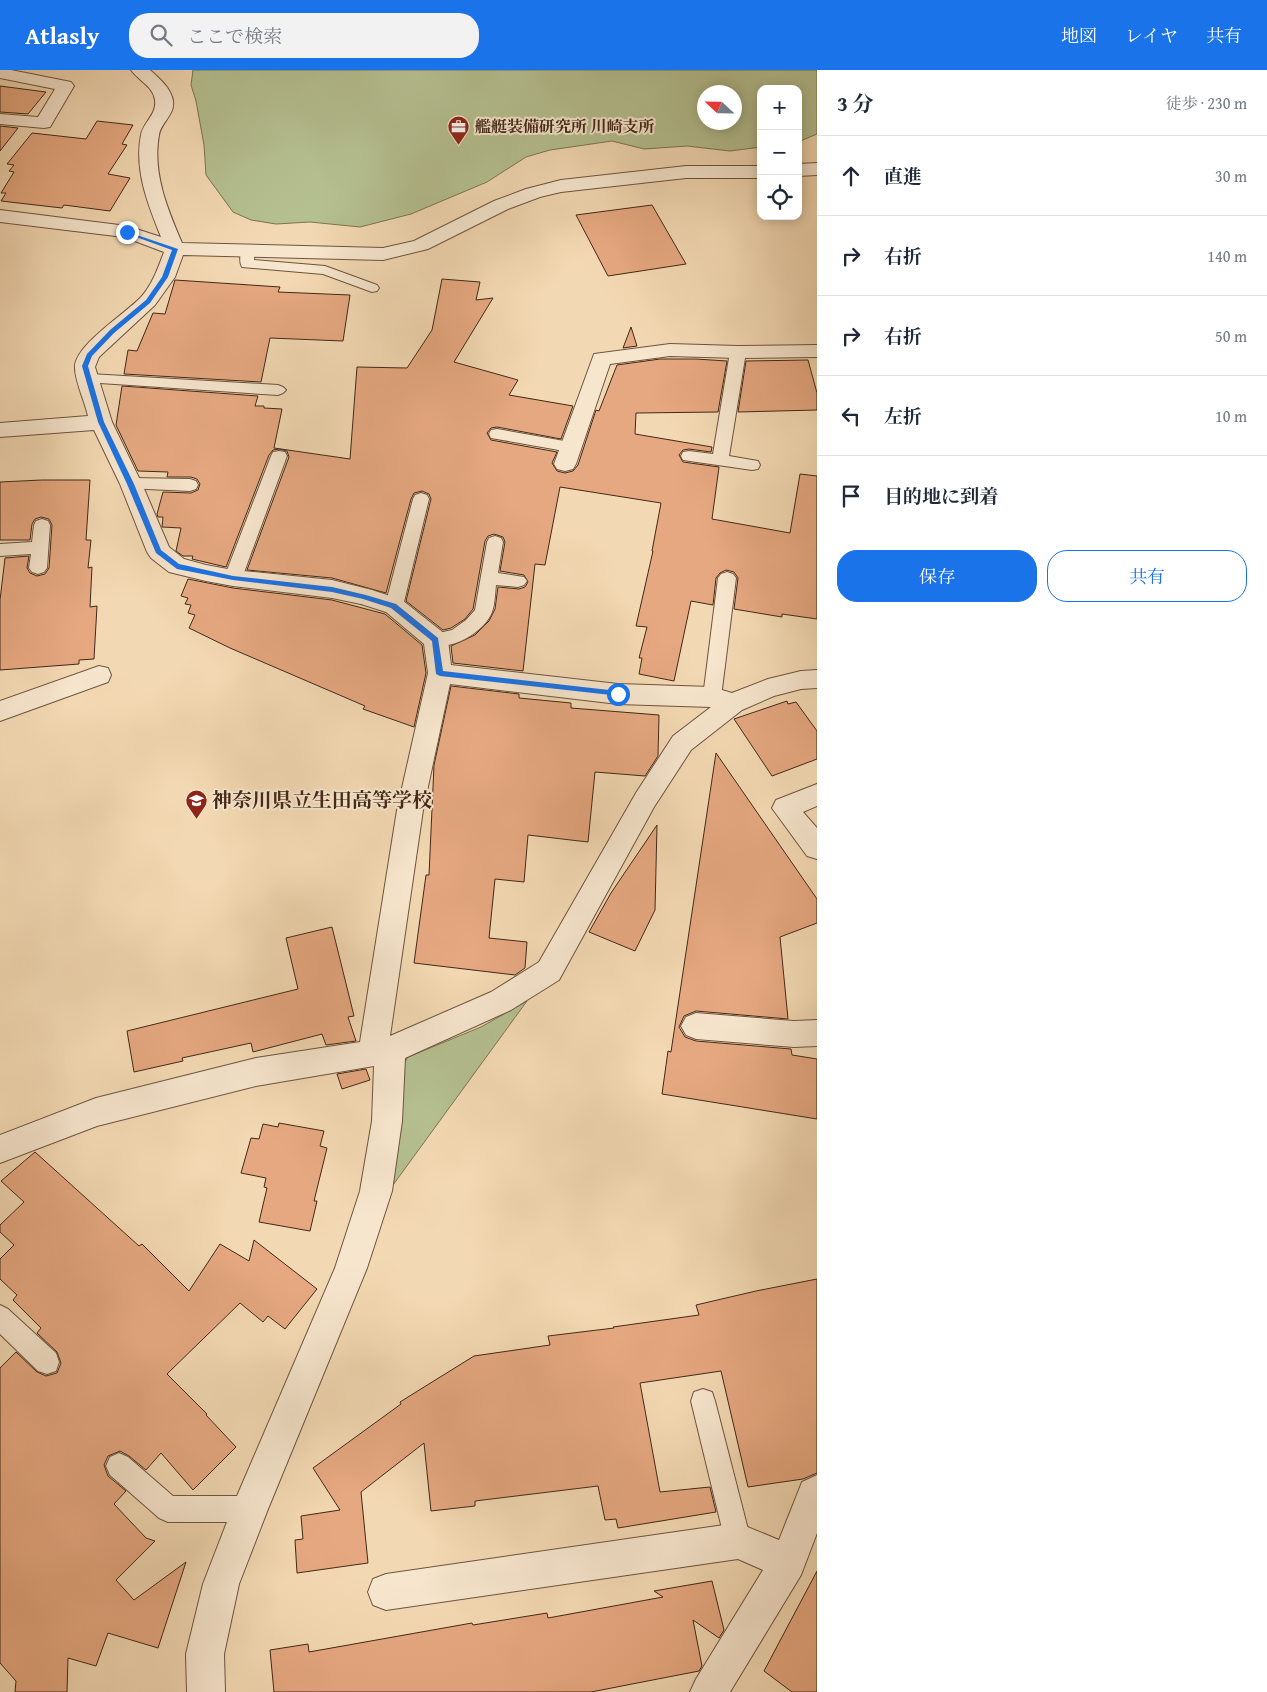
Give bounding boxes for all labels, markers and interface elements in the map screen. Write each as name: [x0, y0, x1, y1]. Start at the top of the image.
search box: [129, 13, 479, 58]
text: Atlasly: [25, 18, 99, 53]
icon: search: [147, 21, 175, 49]
text: ここで検索: [187, 22, 282, 50]
text: 地図: [1061, 22, 1097, 49]
text: レイヤ: [1125, 22, 1178, 49]
text: 共有: [1206, 22, 1242, 49]
north arrow: [697, 85, 742, 130]
map controls: [757, 85, 802, 220]
button: +: [757, 85, 802, 130]
text: 3 分: [837, 88, 874, 119]
text: 徒歩 · 230 m: [1166, 91, 1247, 115]
office icon: 艦艇装備研究所 川崎支所: [447, 114, 471, 145]
place label: 艦艇装備研究所 川崎支所: [475, 114, 655, 138]
button: −: [757, 130, 802, 175]
icon: ahead: [837, 162, 865, 190]
text: 直進: [884, 162, 922, 190]
text: 30 m: [1215, 164, 1247, 188]
button: locate: [757, 175, 802, 220]
route end: [116, 221, 139, 244]
icon: right: [837, 242, 865, 270]
text: 右折: [884, 242, 922, 270]
text: 140 m: [1207, 244, 1247, 268]
icon: right: [837, 322, 865, 350]
text: 右折: [884, 322, 922, 350]
text: 50 m: [1215, 324, 1247, 348]
icon: left: [837, 402, 865, 430]
text: 左折: [884, 402, 922, 430]
text: 10 m: [1215, 404, 1247, 428]
icon: arrive: [837, 482, 865, 510]
text: 目的地に到着: [884, 482, 998, 510]
button: 保存: [837, 550, 1037, 602]
button: 共有: [1047, 550, 1247, 602]
route start: [607, 683, 630, 706]
place label: 神奈川県立生田高等学校: [212, 785, 432, 814]
school or university icon: 神奈川県立生田高等学校: [184, 788, 208, 819]

